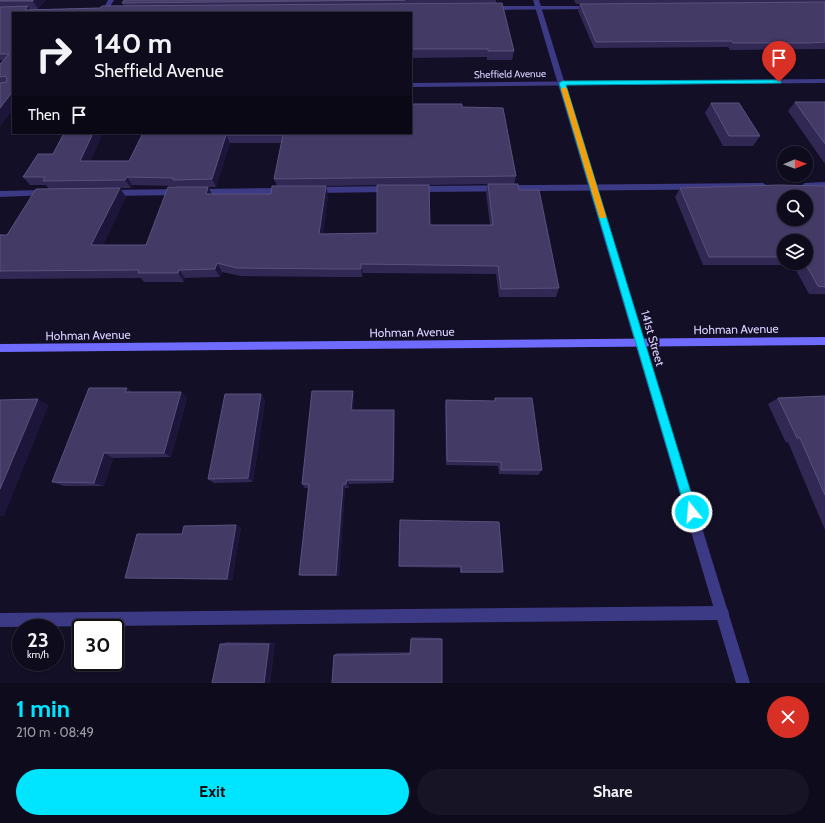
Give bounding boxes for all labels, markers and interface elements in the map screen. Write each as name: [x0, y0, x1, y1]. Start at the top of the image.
text: 140 m: [94, 26, 172, 60]
icon: right: [28, 28, 80, 80]
pin: [762, 41, 796, 82]
icon: arrive: [768, 47, 790, 69]
text: Sheffield Avenue: [94, 60, 224, 82]
street label: Sheffield Avenue: [474, 67, 546, 81]
icon: arrive: [68, 104, 90, 126]
text: Then: [28, 106, 60, 124]
north arrow: [777, 146, 813, 182]
map controls: [777, 146, 813, 270]
button: search: [777, 190, 813, 226]
button: layers: [777, 234, 813, 270]
street label: 141st Street: [638, 308, 668, 368]
street label: Hohman Avenue: [693, 321, 779, 337]
street label: Hohman Avenue: [369, 324, 455, 340]
street label: Hohman Avenue: [45, 327, 131, 343]
position arrow: [671, 491, 713, 533]
speed limit sign: 30: [72, 619, 124, 671]
text: 23: [27, 628, 49, 652]
text: km/h: [27, 648, 49, 661]
text: 1 min: [16, 694, 70, 723]
button: close: [767, 696, 809, 738]
text: 210 m · 08:49: [16, 724, 94, 740]
button: Exit: [16, 769, 409, 815]
button: Share: [417, 769, 809, 815]

